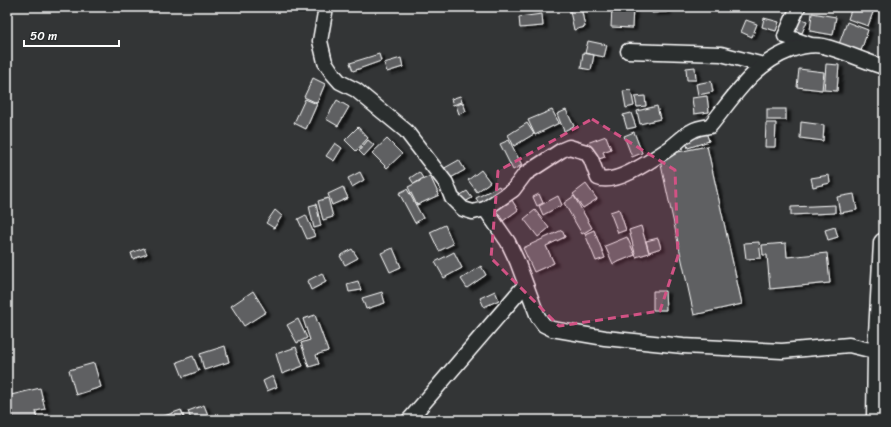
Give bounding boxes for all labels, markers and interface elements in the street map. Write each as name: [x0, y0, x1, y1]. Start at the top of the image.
scale bar: [24, 22, 119, 48]
text: 50 m: [30, 25, 57, 47]

